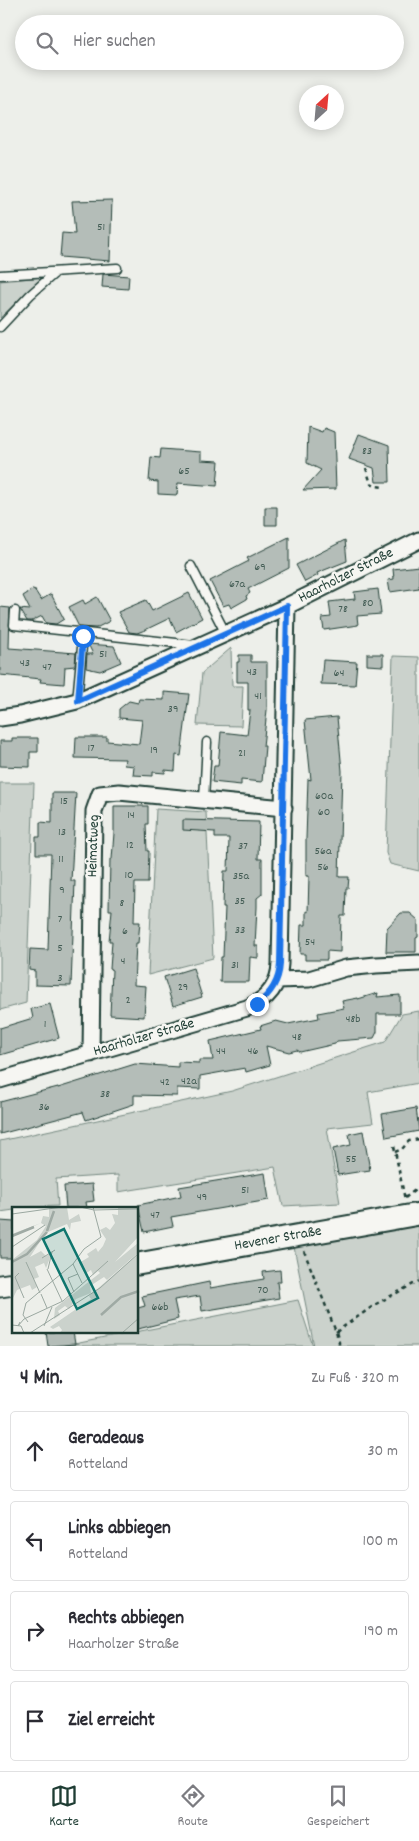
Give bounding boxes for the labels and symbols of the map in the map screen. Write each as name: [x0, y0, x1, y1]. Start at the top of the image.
north arrow: [299, 85, 344, 130]
house number: 51: [97, 219, 105, 236]
house number: 83: [362, 443, 372, 460]
house number: 65: [178, 463, 190, 480]
street label: Haarholzer Straße: [295, 542, 398, 609]
house number: 69: [254, 559, 266, 576]
house number: 67a: [229, 576, 245, 593]
house number: 80: [362, 595, 374, 612]
house number: 78: [338, 601, 348, 618]
route start: [72, 625, 95, 648]
house number: 51: [99, 646, 107, 663]
house number: 43: [20, 655, 30, 672]
house number: 47: [42, 659, 52, 676]
house number: 43: [247, 664, 257, 681]
house number: 64: [334, 665, 344, 682]
house number: 41: [254, 688, 262, 705]
house number: 39: [168, 701, 178, 718]
house number: 17: [87, 740, 95, 757]
house number: 19: [150, 742, 158, 759]
house number: 21: [238, 745, 246, 762]
house number: 60a: [315, 788, 333, 805]
house number: 15: [60, 793, 68, 810]
house number: 60: [318, 804, 330, 821]
house number: 14: [127, 807, 135, 824]
street label: Heimatweg: [82, 814, 106, 878]
house number: 13: [58, 824, 66, 841]
house number: 12: [126, 837, 134, 854]
house number: 37: [238, 838, 248, 855]
house number: 56a: [314, 843, 332, 860]
house number: 11: [58, 851, 64, 868]
house number: 56: [317, 859, 329, 876]
house number: 10: [124, 867, 134, 884]
house number: 35a: [233, 868, 250, 885]
house number: 9: [59, 882, 65, 899]
house number: 35: [235, 893, 245, 910]
house number: 8: [120, 895, 125, 912]
house number: 7: [58, 911, 63, 928]
house number: 33: [235, 922, 245, 939]
house number: 6: [122, 923, 128, 940]
house number: 54: [305, 934, 315, 951]
house number: 5: [57, 940, 63, 957]
house number: 4: [121, 953, 126, 970]
house number: 31: [231, 957, 239, 974]
house number: 3: [57, 970, 63, 987]
house number: 29: [178, 979, 188, 996]
house number: 2: [125, 992, 131, 1009]
route end: [246, 993, 269, 1016]
house number: 48b: [346, 1011, 361, 1028]
street label: Haarholzer Straße: [91, 1013, 197, 1063]
house number: 1: [44, 1016, 46, 1033]
house number: 48: [292, 1029, 302, 1046]
house number: 44: [216, 1043, 226, 1060]
house number: 46: [248, 1043, 259, 1060]
house number: 42a: [181, 1073, 197, 1090]
house number: 42: [160, 1074, 170, 1091]
house number: 38: [100, 1086, 110, 1103]
house number: 36: [38, 1099, 50, 1116]
house number: 55: [345, 1151, 357, 1168]
house number: 51: [241, 1182, 249, 1199]
house number: 49: [197, 1189, 207, 1206]
inset map: [12, 1207, 139, 1334]
house number: 47: [150, 1207, 160, 1224]
street label: Hevener Straße: [233, 1220, 324, 1257]
house number: 70: [257, 1282, 269, 1299]
house number: 66b: [152, 1299, 168, 1316]

